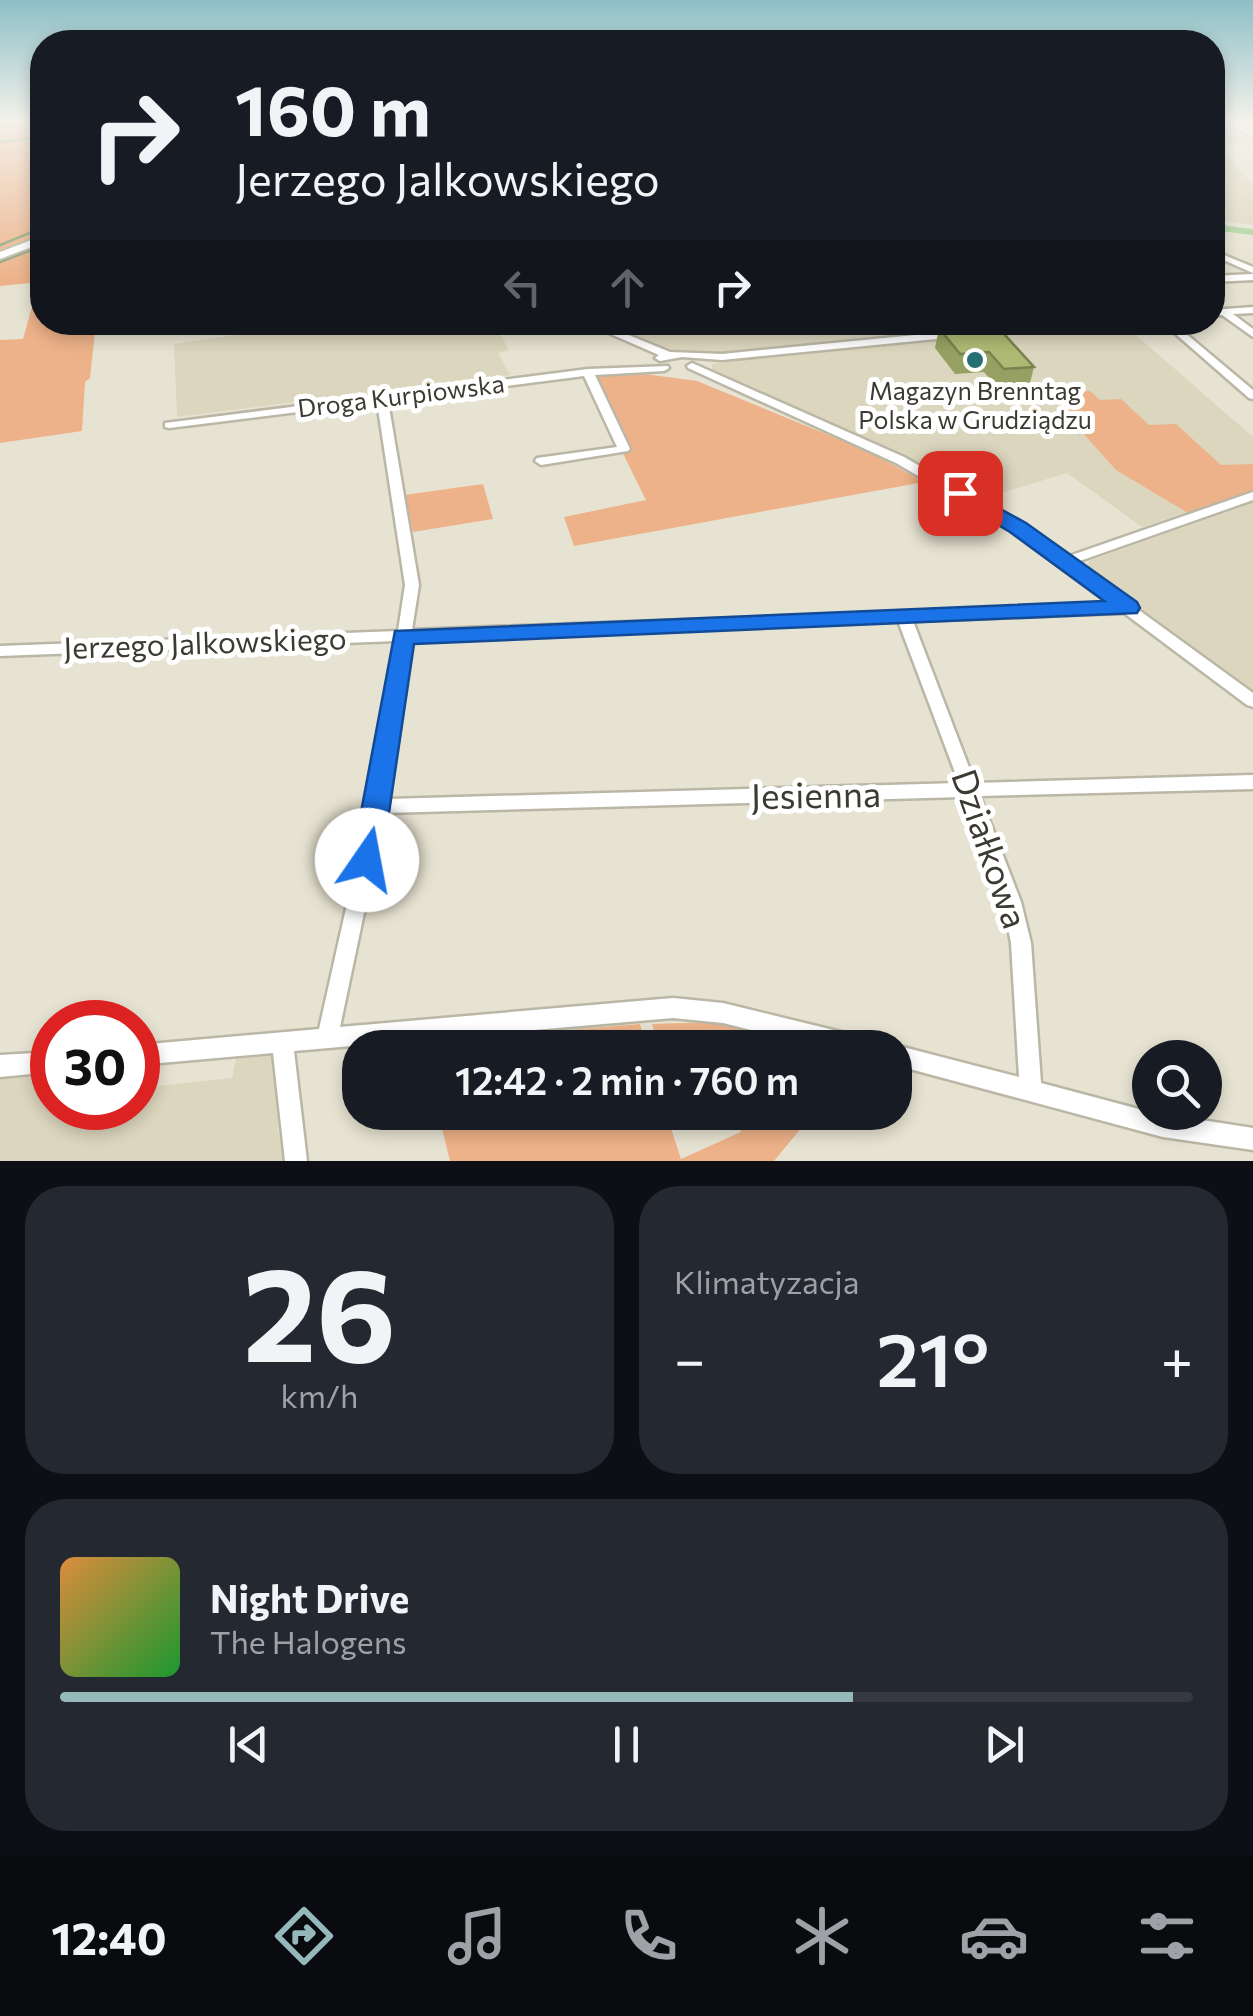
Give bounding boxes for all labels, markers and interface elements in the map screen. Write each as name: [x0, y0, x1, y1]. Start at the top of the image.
text: 160 m: [235, 65, 431, 150]
icon: right: [70, 70, 200, 200]
text: Jerzego Jalkowskiego: [235, 150, 660, 205]
icon: left: [495, 260, 550, 315]
icon: ahead: [600, 260, 655, 315]
icon: right: [705, 260, 760, 315]
marker: Magazyn Brenntag Polska w Grudziądzu: [964, 349, 986, 371]
street label: Droga Kurpiowska: [296, 367, 506, 423]
place label: Magazyn Brenntag Polska w Grudziądzu: [858, 375, 1092, 434]
pin: [918, 451, 1003, 536]
icon: arrive: [933, 466, 988, 521]
street label: Jerzego Jalkowskiego: [63, 618, 347, 665]
street label: Działkowa: [944, 763, 1039, 933]
street label: Jesienna: [750, 771, 882, 816]
position arrow: [315, 808, 419, 912]
speed limit sign: 30: [30, 1000, 160, 1130]
map controls: [1132, 1040, 1222, 1130]
button: search: [1132, 1040, 1222, 1130]
text: 12:42 · 2 min · 760 m: [455, 1056, 799, 1103]
text: 26: [243, 1230, 396, 1389]
text: Klimatyzacja: [674, 1261, 860, 1301]
text: 21°: [876, 1311, 989, 1402]
text: −: [674, 1324, 705, 1391]
text: +: [1161, 1324, 1193, 1391]
text: km/h: [281, 1375, 358, 1415]
text: Night Drive: [210, 1574, 409, 1621]
text: The Halogens: [210, 1621, 407, 1661]
icon: previous: [221, 1717, 276, 1772]
icon: pause: [599, 1717, 654, 1772]
icon: next: [977, 1717, 1032, 1772]
icon: directions: [269, 1901, 339, 1971]
icon: music: [442, 1901, 512, 1971]
icon: phone: [614, 1901, 684, 1971]
icon: climate: [787, 1901, 857, 1971]
icon: car: [959, 1901, 1029, 1971]
icon: filters: [1132, 1901, 1202, 1971]
text: 12:40: [51, 1909, 167, 1964]

